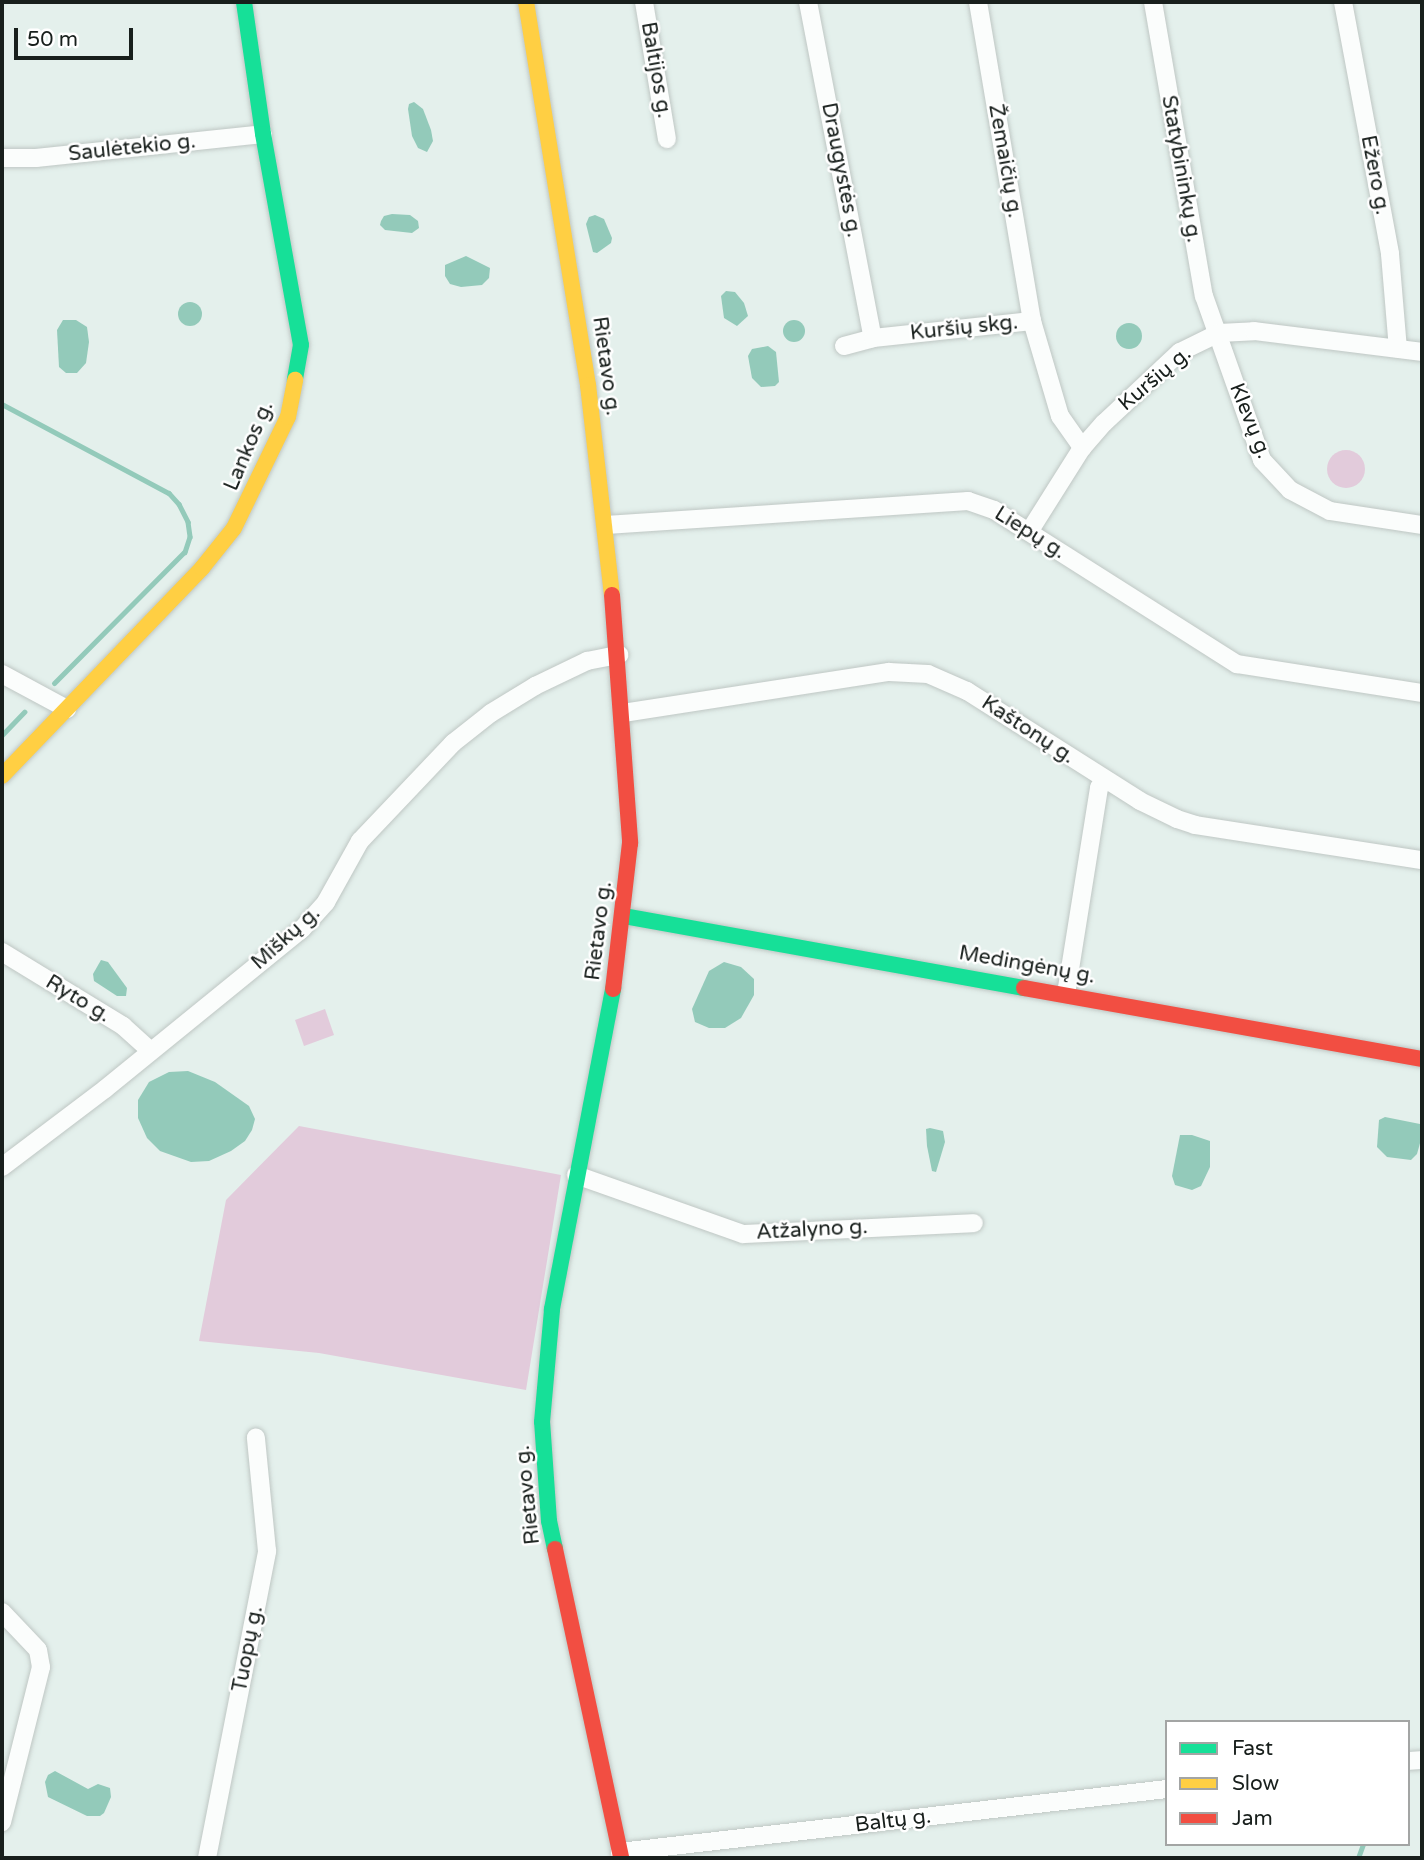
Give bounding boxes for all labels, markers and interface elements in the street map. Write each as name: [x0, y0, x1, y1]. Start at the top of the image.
scale bar: [18, 14, 136, 58]
street label: Baltijos g.: [635, 20, 677, 120]
text: 50 m: [27, 27, 78, 52]
street label: Statybininkų g.: [1156, 93, 1206, 245]
street label: Draugystės g.: [816, 101, 866, 239]
street label: Žemaičių g.: [983, 102, 1027, 220]
street label: Saulėtekio g.: [67, 129, 197, 167]
street label: Ežero g.: [1355, 133, 1395, 217]
street label: Kuršių skg.: [909, 310, 1019, 346]
street label: Rietavo g.: [587, 315, 625, 417]
street label: Kuršių g.: [1114, 341, 1196, 417]
street label: Klevų g.: [1223, 380, 1277, 462]
street label: Lankos g.: [219, 397, 279, 495]
street label: Liepų g.: [990, 501, 1070, 565]
street label: Kaštonų g.: [977, 691, 1079, 769]
street label: Rietavo g.: [580, 880, 618, 982]
street label: Miškų g.: [246, 901, 326, 975]
street label: Medingėnų g.: [957, 941, 1097, 989]
street label: Ryto g.: [41, 970, 115, 1028]
street label: Atžalyno g.: [756, 1214, 868, 1246]
street label: Rietavo g.: [510, 1444, 546, 1546]
street label: Tuopų g.: [227, 1604, 269, 1694]
legend: [1165, 1720, 1410, 1846]
text: Fast: [1232, 1736, 1273, 1761]
text: Slow: [1232, 1771, 1279, 1796]
street label: Baltų g.: [853, 1804, 933, 1838]
text: Jam: [1232, 1806, 1273, 1831]

